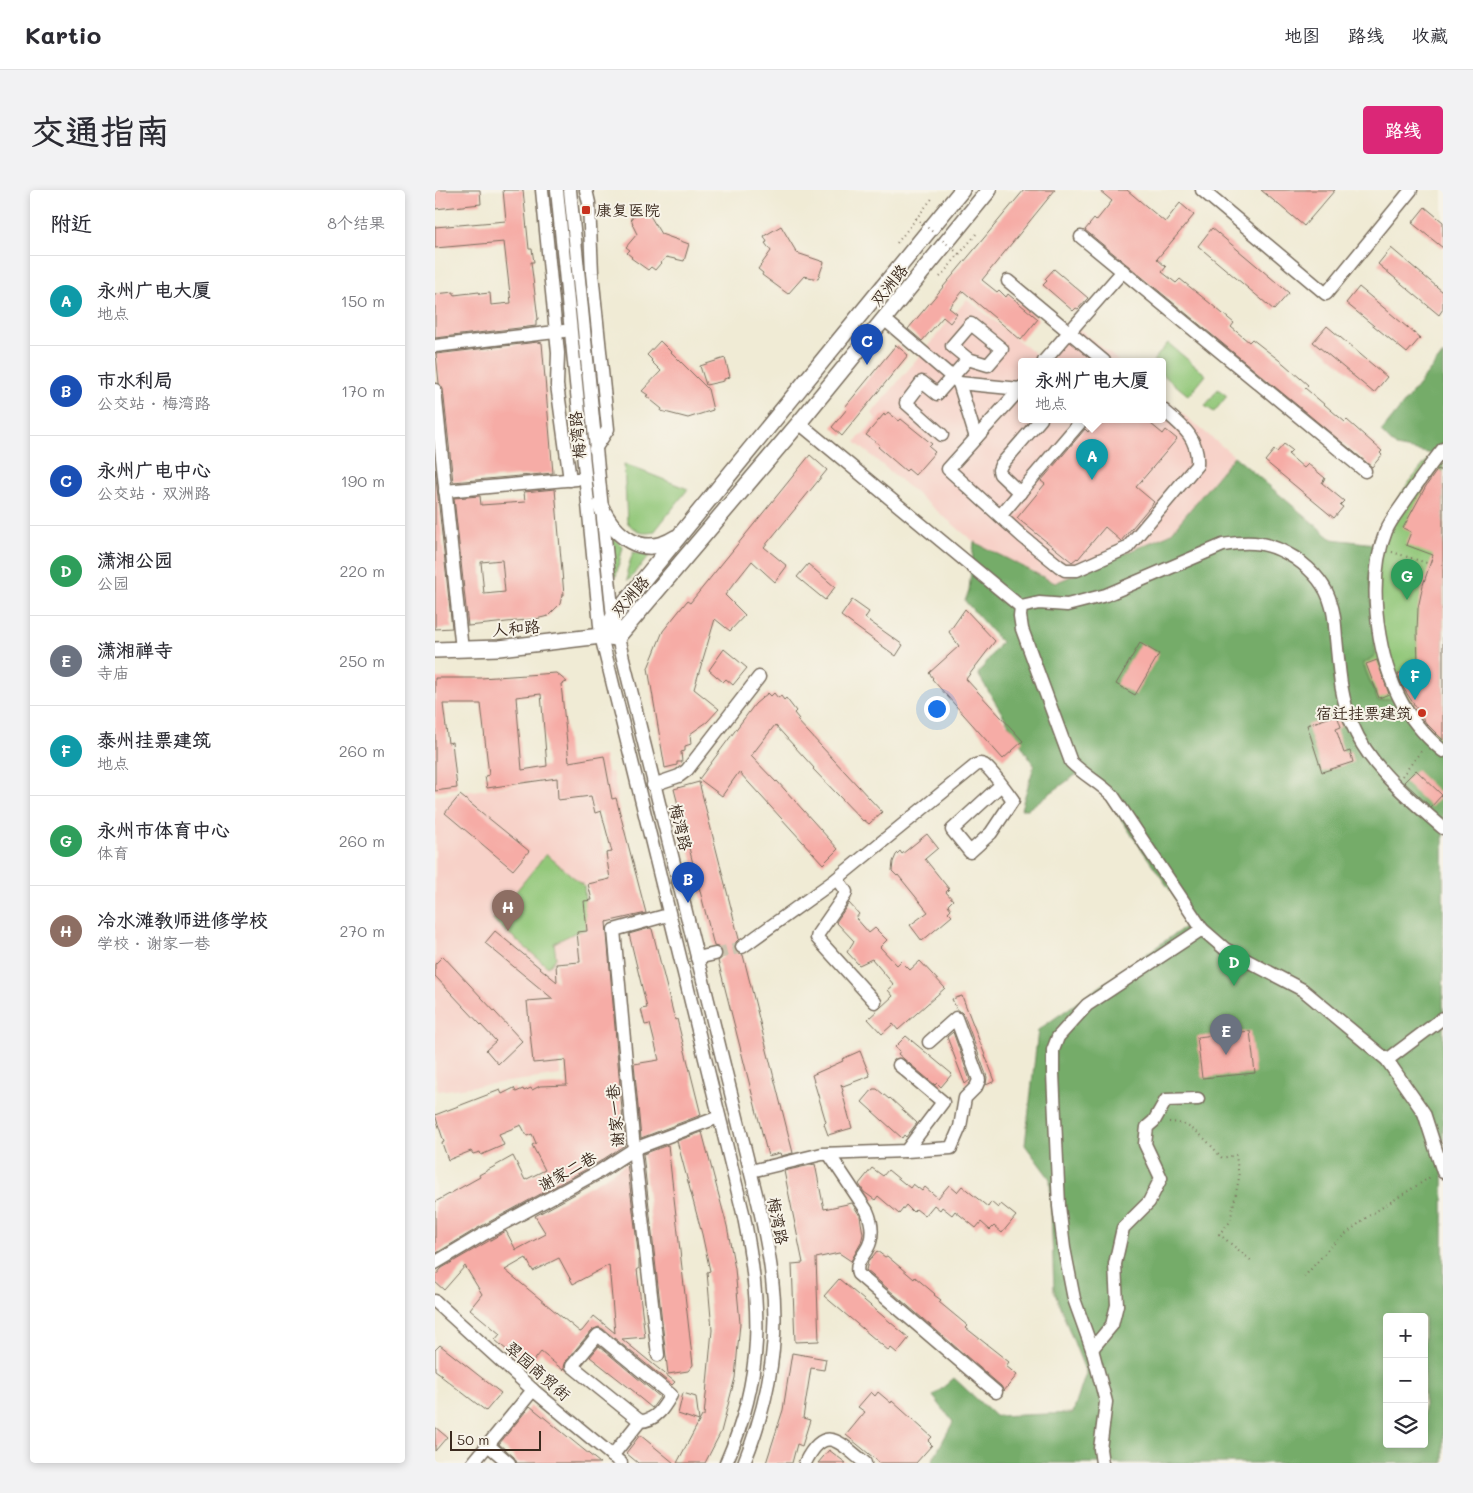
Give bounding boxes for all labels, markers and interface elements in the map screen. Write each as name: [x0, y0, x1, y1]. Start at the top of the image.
text: Kartio: [25, 19, 101, 50]
text: 地图: [1284, 23, 1320, 47]
text: 路线: [1348, 23, 1384, 47]
text: 收藏: [1412, 23, 1448, 47]
button: 路线: [1363, 106, 1443, 154]
text: 交通指南: [30, 107, 170, 153]
place label: 康复医院: [596, 199, 660, 220]
marker: 康复医院: [580, 204, 592, 216]
text: 附近: [50, 209, 92, 236]
text: 8个结果: [327, 212, 385, 233]
street label: 双洲路: [865, 259, 912, 310]
text: 永州广电大厦: [97, 277, 211, 302]
text: A: [60, 290, 72, 311]
text: 150 m: [341, 290, 385, 311]
text: 地点: [97, 302, 129, 323]
pin: C: [851, 324, 883, 365]
popup: [1018, 358, 1166, 423]
text: 市水利局: [97, 367, 173, 392]
text: 永州广电大厦: [1035, 367, 1149, 392]
text: B: [61, 380, 71, 401]
text: 170 m: [341, 380, 385, 401]
text: 公交站 · 梅湾路: [97, 392, 210, 413]
text: 地点: [1035, 392, 1067, 413]
street label: 梅湾路: [564, 410, 589, 460]
pin: A: [1076, 439, 1108, 480]
text: 永州广电中心: [97, 457, 211, 482]
text: C: [60, 470, 72, 491]
text: 190 m: [341, 470, 385, 491]
text: 公交站 · 双洲路: [97, 482, 210, 503]
text: 潇湘公园: [97, 547, 173, 572]
pin: G: [1391, 559, 1423, 600]
text: D: [60, 560, 72, 581]
text: 220 m: [339, 560, 385, 581]
street label: 双洲路: [606, 571, 653, 621]
text: 公园: [97, 572, 129, 593]
street label: 人和路: [491, 615, 541, 640]
text: 潇湘禅寺: [97, 637, 173, 662]
text: E: [61, 650, 71, 671]
text: 250 m: [339, 650, 385, 671]
pin: F: [1399, 659, 1431, 700]
text: 寺庙: [97, 662, 129, 683]
your location: [924, 696, 950, 722]
place label: 宿迁挂票建筑: [1316, 702, 1412, 723]
marker: 宿迁挂票建筑: [1416, 707, 1428, 719]
text: 泰州挂票建筑: [97, 727, 211, 752]
text: F: [61, 740, 71, 761]
text: 260 m: [339, 740, 385, 761]
text: 地点: [97, 752, 129, 773]
street label: 梅湾路: [665, 801, 697, 853]
text: 永州市体育中心: [97, 817, 230, 842]
text: G: [60, 830, 72, 851]
text: 260 m: [339, 830, 385, 851]
text: 体育: [97, 842, 129, 863]
pin: B: [672, 862, 704, 903]
pin: H: [492, 890, 524, 931]
text: 冷水滩教师进修学校: [97, 907, 268, 932]
text: H: [60, 920, 72, 941]
text: 270 m: [339, 920, 385, 941]
text: 学校 · 谢家一巷: [97, 932, 210, 953]
pin: D: [1218, 945, 1250, 986]
pin: E: [1210, 1014, 1242, 1055]
street label: 谢家一巷: [601, 1083, 628, 1149]
street label: 谢家二巷: [534, 1146, 600, 1195]
street label: 梅湾路: [764, 1195, 793, 1246]
map controls: [1383, 1313, 1428, 1448]
button: +: [1383, 1313, 1428, 1358]
street label: 翠园商贸街: [501, 1336, 575, 1405]
button: −: [1383, 1358, 1428, 1403]
button: layers: [1383, 1403, 1428, 1448]
scale bar: [450, 1428, 541, 1451]
text: 50 m: [457, 1430, 489, 1449]

